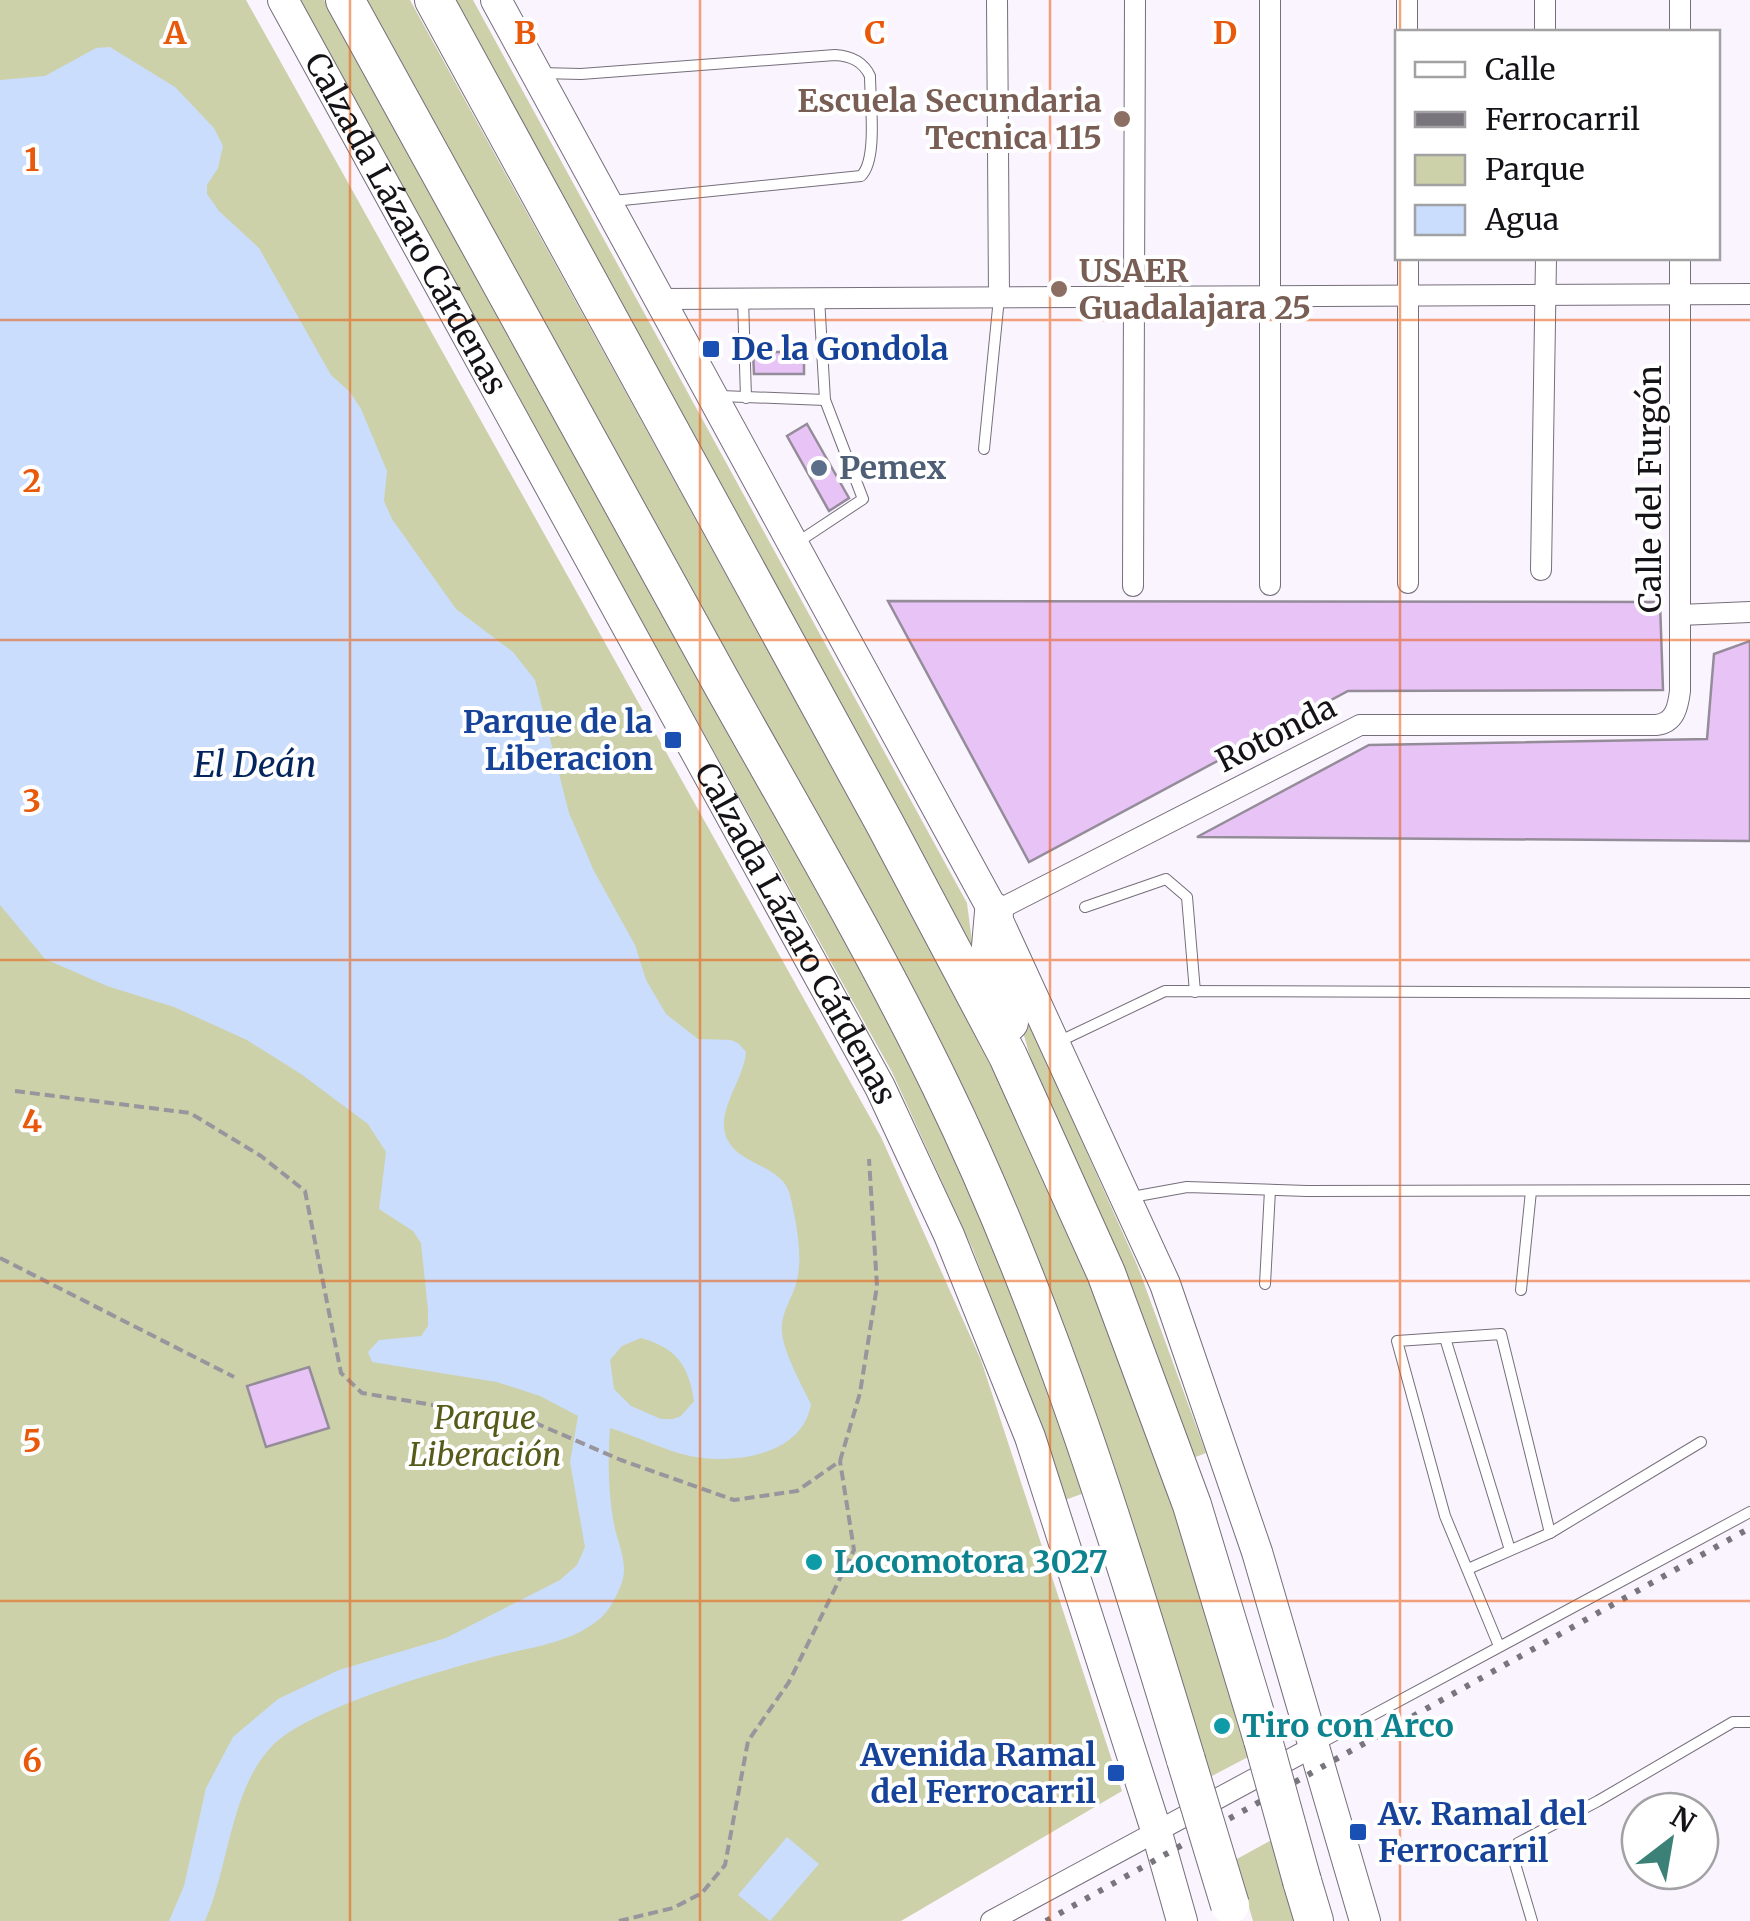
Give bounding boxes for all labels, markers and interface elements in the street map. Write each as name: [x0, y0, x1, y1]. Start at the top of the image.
text: A: [163, 13, 188, 53]
text: B: [514, 13, 536, 53]
text: C: [864, 13, 886, 53]
text: D: [1213, 13, 1237, 53]
legend: [1395, 30, 1720, 260]
street label: Calzada Lázaro Cárdenas: [296, 46, 516, 401]
text: Calle: [1485, 50, 1555, 88]
place label: Escuela Secundaria Tecnica 115: [797, 81, 1102, 158]
text: Ferrocarril: [1485, 100, 1640, 138]
marker: Escuela Secundaria Tecnica 115: [1111, 108, 1133, 130]
text: 1: [25, 140, 40, 180]
text: Parque: [1485, 150, 1585, 188]
text: Agua: [1484, 200, 1559, 238]
place label: USAER Guadalajara 25: [1079, 251, 1311, 328]
marker: USAER Guadalajara 25: [1048, 278, 1070, 300]
place label: De la Gondola: [731, 329, 949, 369]
marker: De la Gondola: [700, 338, 722, 360]
street label: Calle del Furgón: [1630, 365, 1670, 613]
place label: Pemex: [839, 448, 946, 488]
marker: Pemex: [808, 457, 830, 479]
text: 2: [23, 461, 41, 501]
street label: Rotonda: [1209, 687, 1343, 781]
place label: Parque de la Liberacion: [463, 702, 653, 779]
marker: Parque de la Liberacion: [662, 729, 684, 751]
water label: El Deán: [194, 743, 316, 787]
street label: Calzada Lázaro Cárdenas: [686, 756, 905, 1111]
text: 3: [23, 781, 41, 821]
text: 4: [22, 1101, 42, 1141]
park label: Parque Liberación: [409, 1398, 561, 1475]
text: 5: [23, 1421, 41, 1461]
place label: Locomotora 3027: [834, 1542, 1108, 1582]
marker: Locomotora 3027: [803, 1551, 825, 1573]
place label: Tiro con Arco: [1242, 1706, 1454, 1746]
marker: Tiro con Arco: [1211, 1715, 1233, 1737]
place label: Avenida Ramal del Ferrocarril: [859, 1735, 1096, 1812]
text: 6: [22, 1741, 42, 1781]
marker: Avenida Ramal del Ferrocarril: [1105, 1762, 1127, 1784]
north arrow: [1620, 1791, 1720, 1891]
place label: Av. Ramal del Ferrocarril: [1377, 1794, 1587, 1871]
text: N: [1664, 1798, 1702, 1841]
marker: Av. Ramal del Ferrocarril: [1347, 1821, 1369, 1843]

